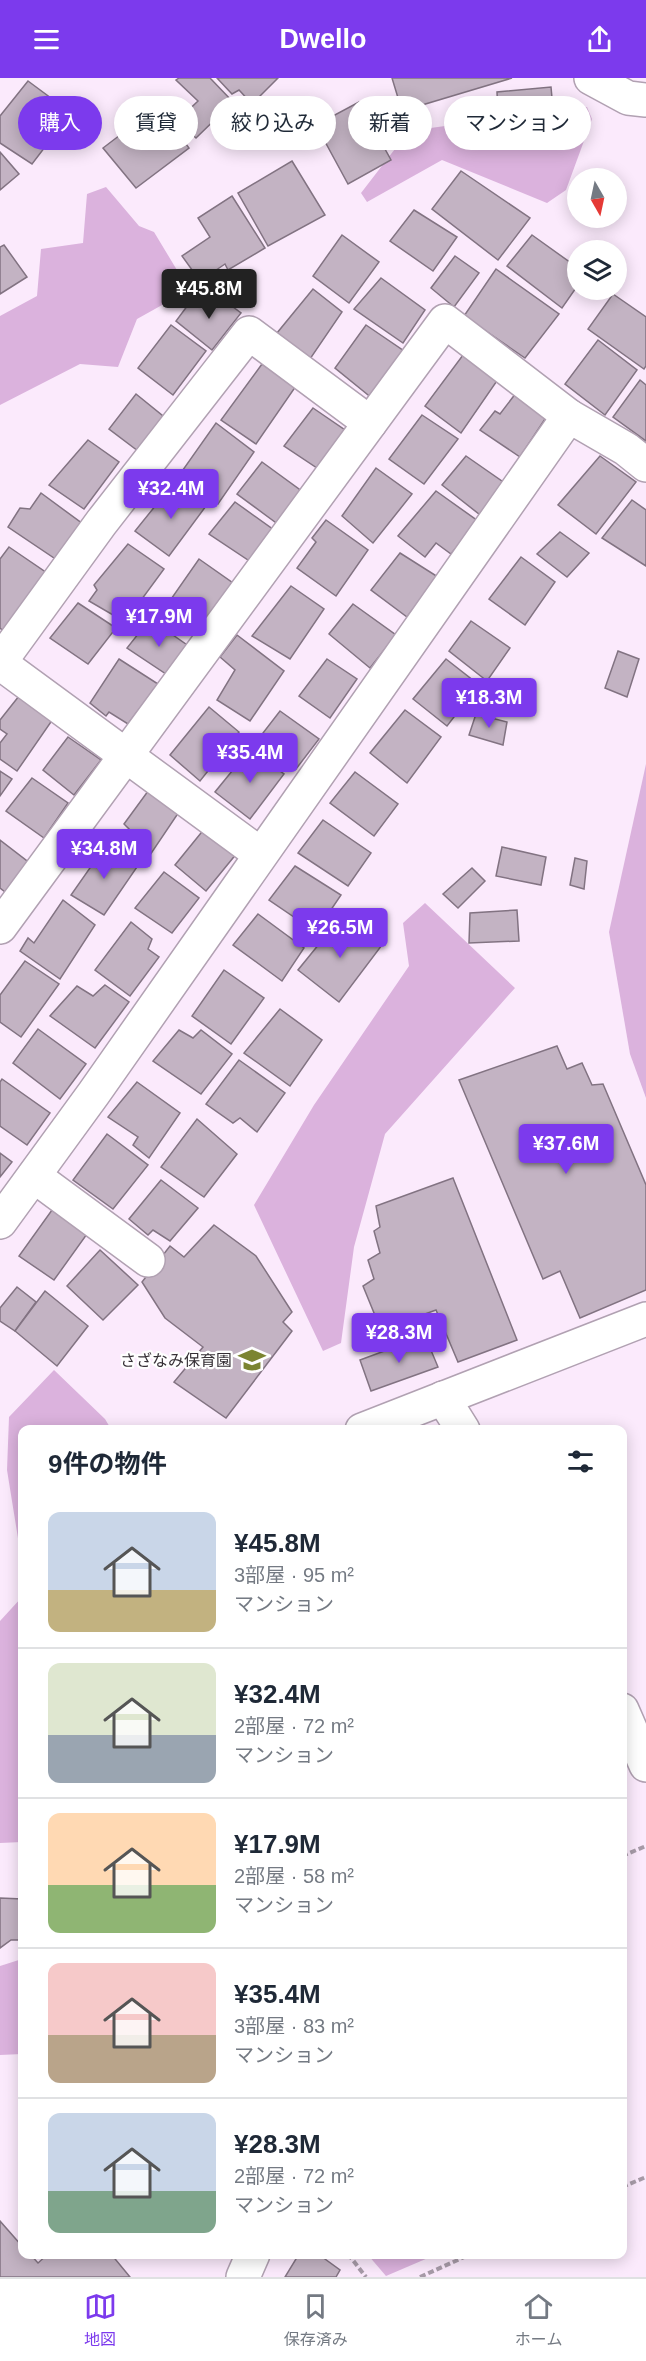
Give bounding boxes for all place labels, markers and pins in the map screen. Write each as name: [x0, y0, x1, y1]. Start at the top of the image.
pin: ¥45.8M: [160, 269, 258, 320]
pin: ¥32.4M: [122, 469, 220, 520]
pin: ¥17.9M: [110, 597, 208, 648]
pin: ¥18.3M: [440, 678, 538, 729]
pin: ¥35.4M: [201, 733, 299, 784]
pin: ¥34.8M: [55, 829, 153, 880]
pin: ¥26.5M: [291, 908, 389, 959]
pin: ¥37.6M: [517, 1124, 615, 1175]
pin: ¥28.3M: [350, 1313, 448, 1364]
school or university icon: さざなみ保育園: [237, 1345, 267, 1375]
place label: さざなみ保育園: [120, 1352, 232, 1369]

